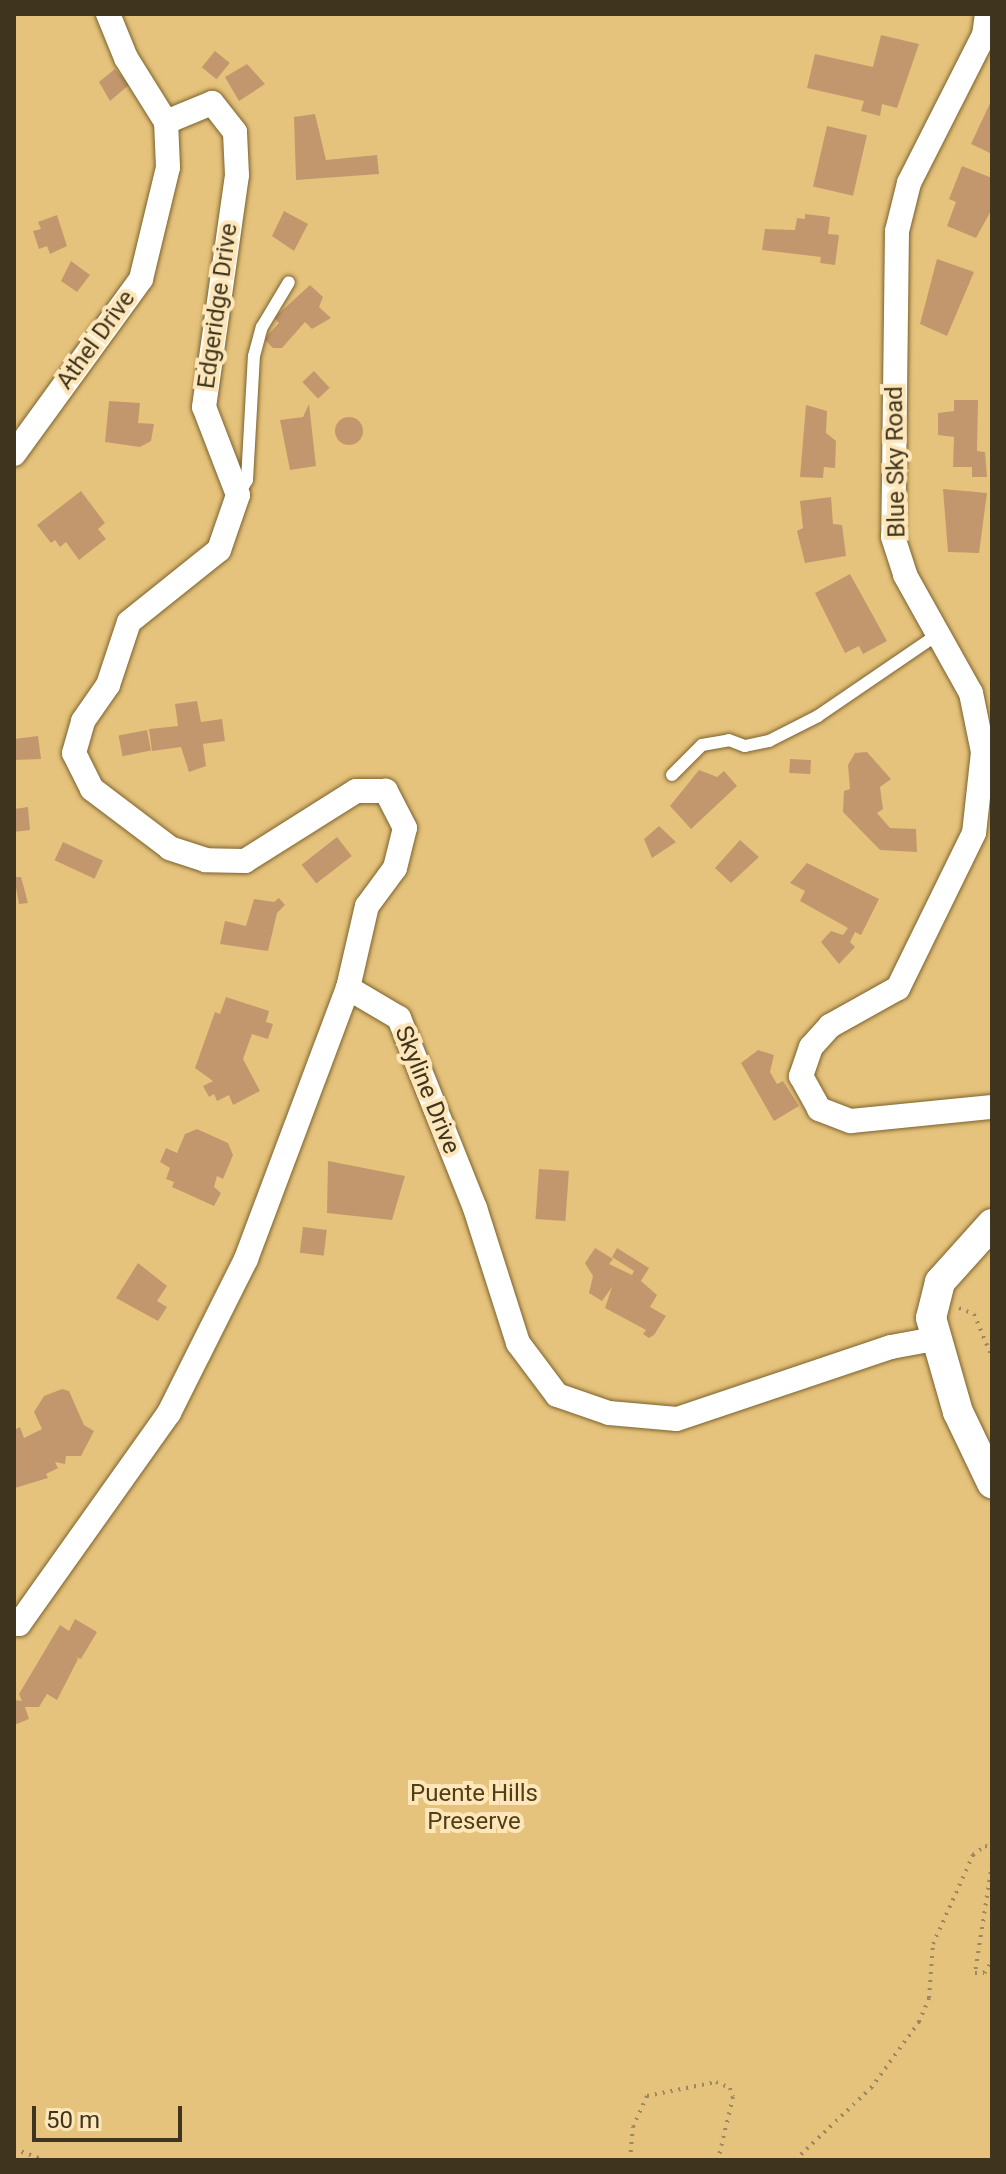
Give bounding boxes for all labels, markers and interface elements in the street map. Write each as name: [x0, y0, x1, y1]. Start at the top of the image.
street label: Edgeridge Drive: [192, 221, 244, 391]
street label: Athel Drive: [51, 285, 141, 395]
street label: Blue Sky Road: [880, 386, 912, 538]
street label: Skyline Drive: [388, 1022, 466, 1158]
park label: Puente Hills Preserve: [410, 1780, 538, 1836]
scale bar: [36, 2090, 186, 2140]
text: 50 m: [46, 2106, 100, 2134]

